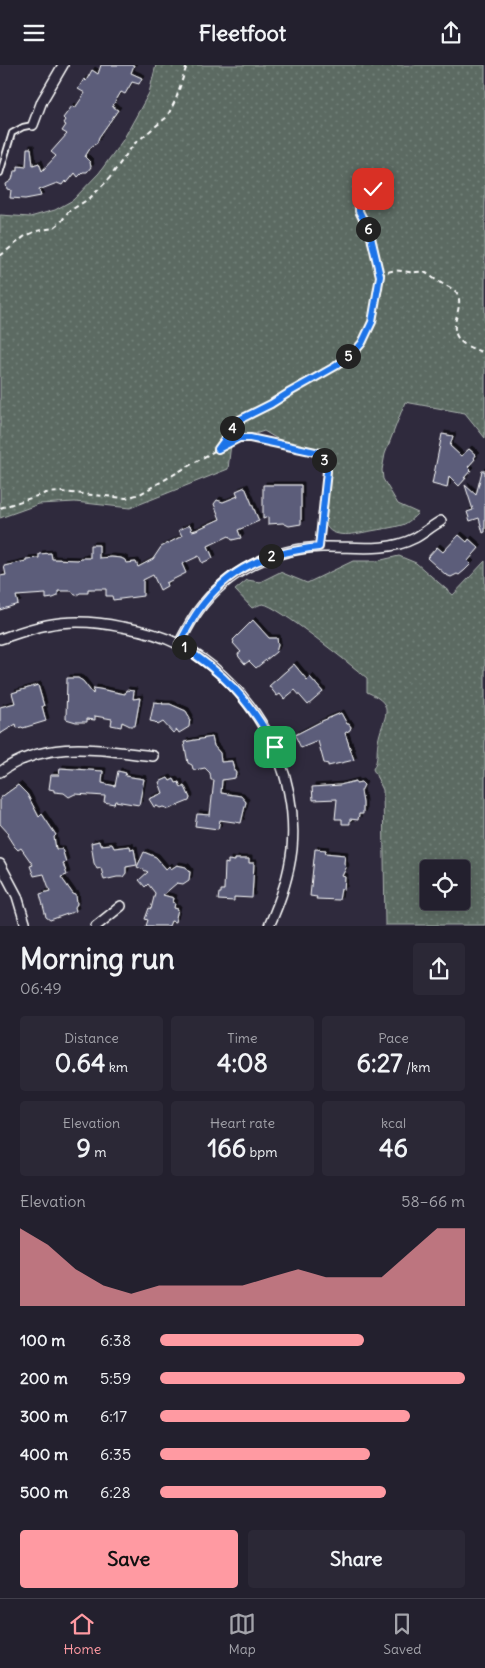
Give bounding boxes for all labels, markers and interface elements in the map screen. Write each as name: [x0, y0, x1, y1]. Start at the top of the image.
icon: menu: [20, 19, 48, 47]
text: Fleetfoot: [199, 19, 286, 47]
icon: share: [437, 19, 465, 47]
pin: [352, 168, 394, 210]
icon: check: [359, 175, 387, 203]
pin: 6: [356, 217, 380, 241]
text: 6: [364, 220, 373, 238]
pin: 5: [336, 343, 360, 369]
text: 5: [344, 347, 353, 365]
pin: 4: [220, 415, 244, 441]
text: 4: [228, 419, 237, 437]
pin: 3: [312, 447, 336, 473]
text: 3: [321, 451, 328, 469]
pin: 2: [258, 543, 284, 569]
text: 2: [268, 547, 275, 565]
pin: 1: [172, 635, 196, 659]
text: 1: [182, 638, 187, 656]
pin: [254, 726, 296, 768]
icon: arrive: [261, 733, 289, 761]
map controls: [420, 860, 470, 910]
button: locate: [420, 860, 470, 910]
text: Morning run: [20, 941, 175, 977]
button: share: [413, 943, 465, 995]
text: 06:49: [20, 978, 62, 998]
text: Distance: [64, 1029, 119, 1047]
text: Time: [227, 1029, 258, 1047]
text: Pace: [378, 1029, 409, 1047]
text: 0.64: [55, 1047, 105, 1079]
text: 4:08: [217, 1047, 268, 1079]
text: 6:27: [357, 1047, 403, 1079]
text: km: [105, 1058, 128, 1076]
text: /km: [403, 1058, 430, 1076]
text: Elevation: [63, 1114, 120, 1132]
text: Heart rate: [210, 1114, 275, 1132]
text: kcal: [381, 1114, 406, 1132]
text: 9: [76, 1132, 91, 1164]
text: 166: [207, 1132, 246, 1164]
text: 46: [379, 1132, 408, 1164]
text: m: [91, 1143, 107, 1161]
text: bpm: [246, 1143, 278, 1161]
text: Elevation: [20, 1191, 86, 1211]
text: 58–66 m: [401, 1191, 465, 1211]
text: 100 m: [20, 1330, 65, 1350]
text: 6:38: [100, 1330, 131, 1350]
text: 200 m: [20, 1368, 68, 1388]
text: 5:59: [100, 1368, 131, 1388]
text: 300 m: [20, 1406, 68, 1426]
text: 6:17: [100, 1406, 127, 1426]
text: 400 m: [20, 1444, 68, 1464]
text: 6:35: [100, 1444, 131, 1464]
text: 500 m: [20, 1482, 68, 1502]
text: 6:28: [100, 1482, 131, 1502]
button: Save: [20, 1530, 238, 1588]
button: Share: [248, 1530, 465, 1588]
tab: Home: [63, 1610, 101, 1658]
tab: Map: [228, 1610, 256, 1658]
tab: Saved: [383, 1610, 421, 1658]

